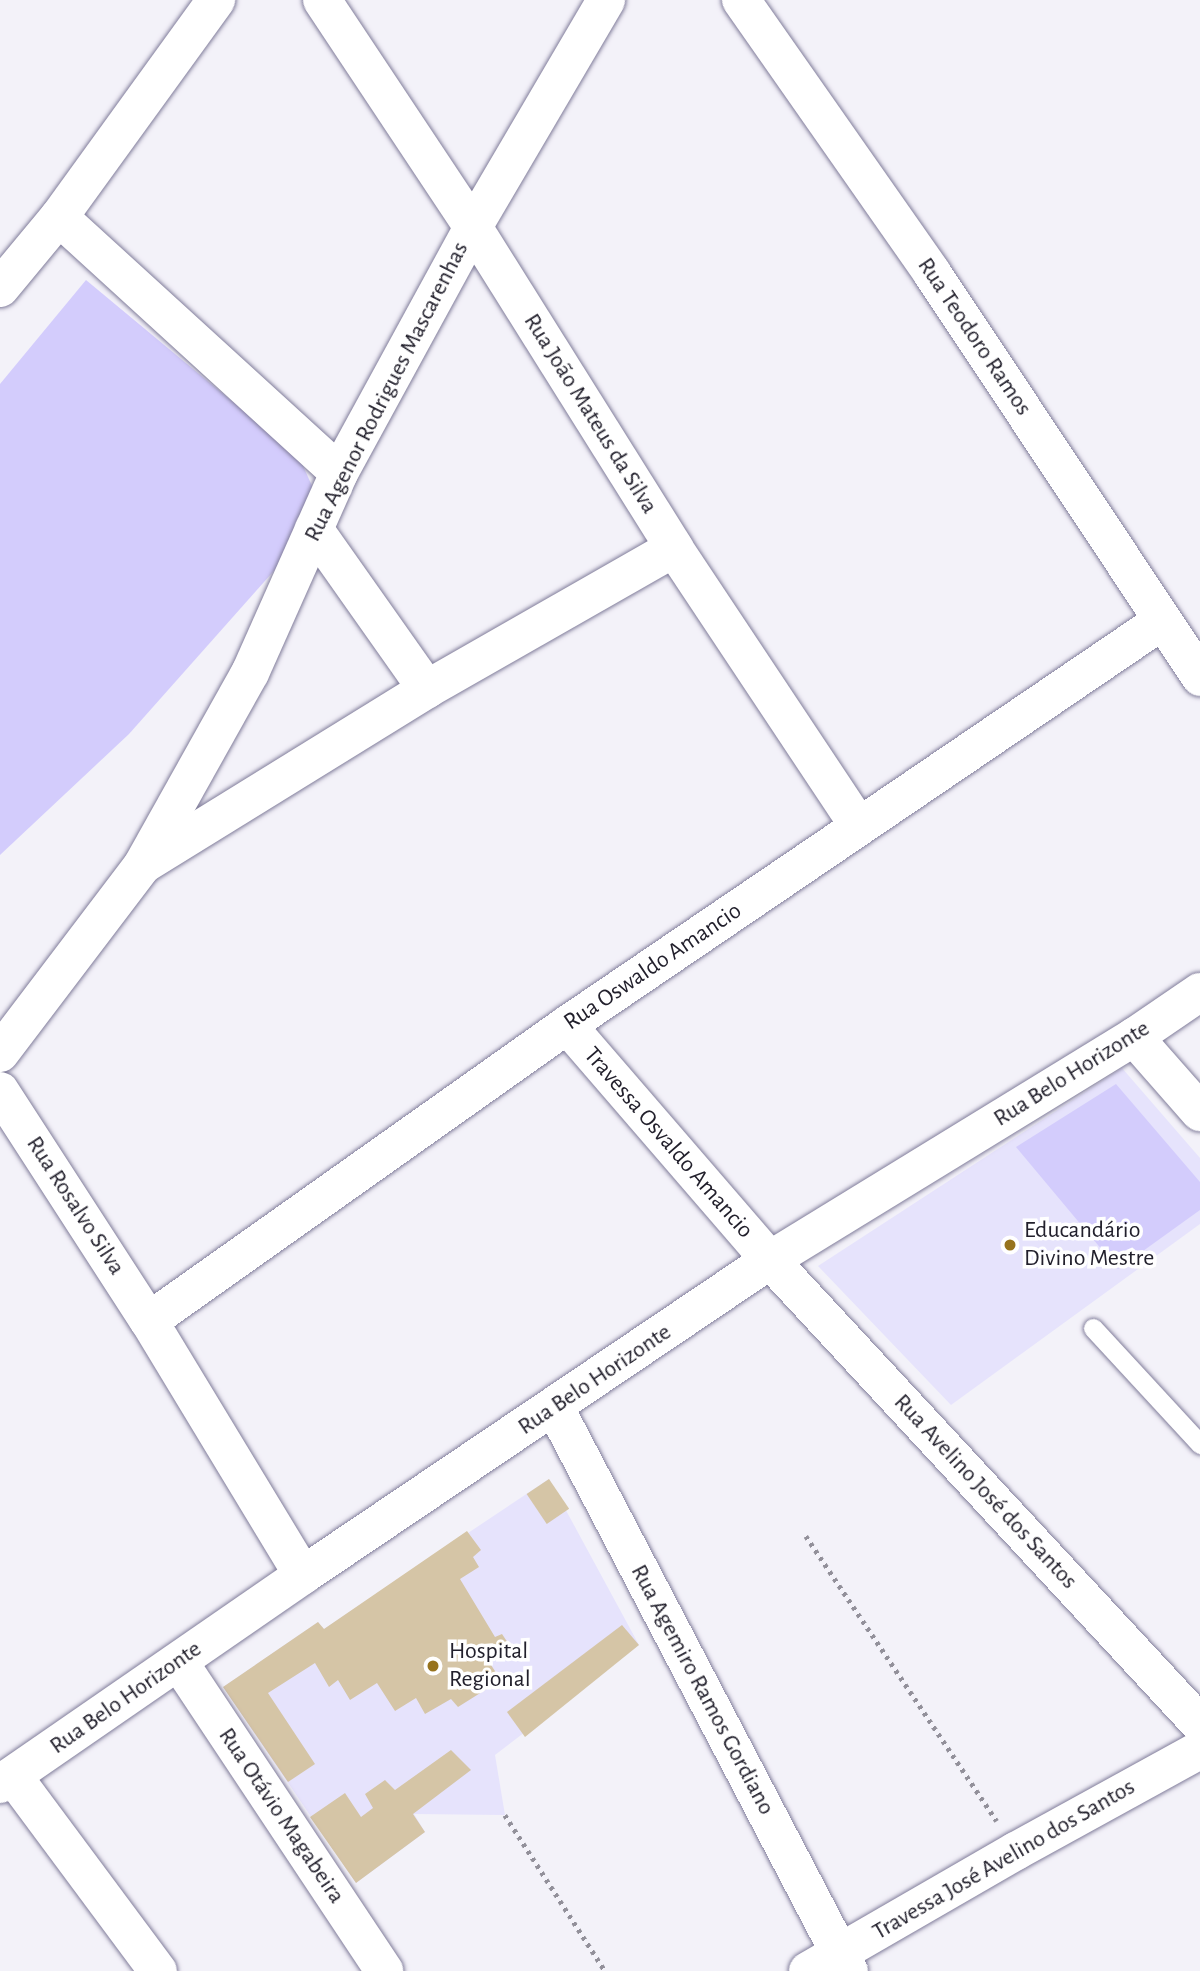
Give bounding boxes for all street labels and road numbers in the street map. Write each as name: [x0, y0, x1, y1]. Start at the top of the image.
street label: Rua Agenor Rodrigues Mascarenhas: [299, 237, 475, 547]
street label: Rua Teodoro Ramos: [911, 253, 1037, 421]
street label: Rua João Mateus da Silva: [517, 309, 663, 519]
street label: Rua Oswaldo Amancio: [559, 897, 747, 1037]
street label: Rua Belo Horizonte: [989, 1015, 1155, 1133]
street label: Travessa Osvaldo Amancio: [577, 1041, 759, 1245]
street label: Rua Rosalvo Silva: [19, 1131, 131, 1281]
street label: Rua Belo Horizonte: [513, 1318, 677, 1442]
street label: Rua Avelino José dos Santos: [887, 1389, 1083, 1595]
street label: Rua Agemiro Ramos Gordiano: [624, 1560, 780, 1820]
street label: Rua Belo Horizonte: [45, 1635, 207, 1761]
street label: Rua Otávio Magabeira: [212, 1723, 350, 1909]
street label: Travessa José Avelino dos Santos: [868, 1773, 1140, 1947]

